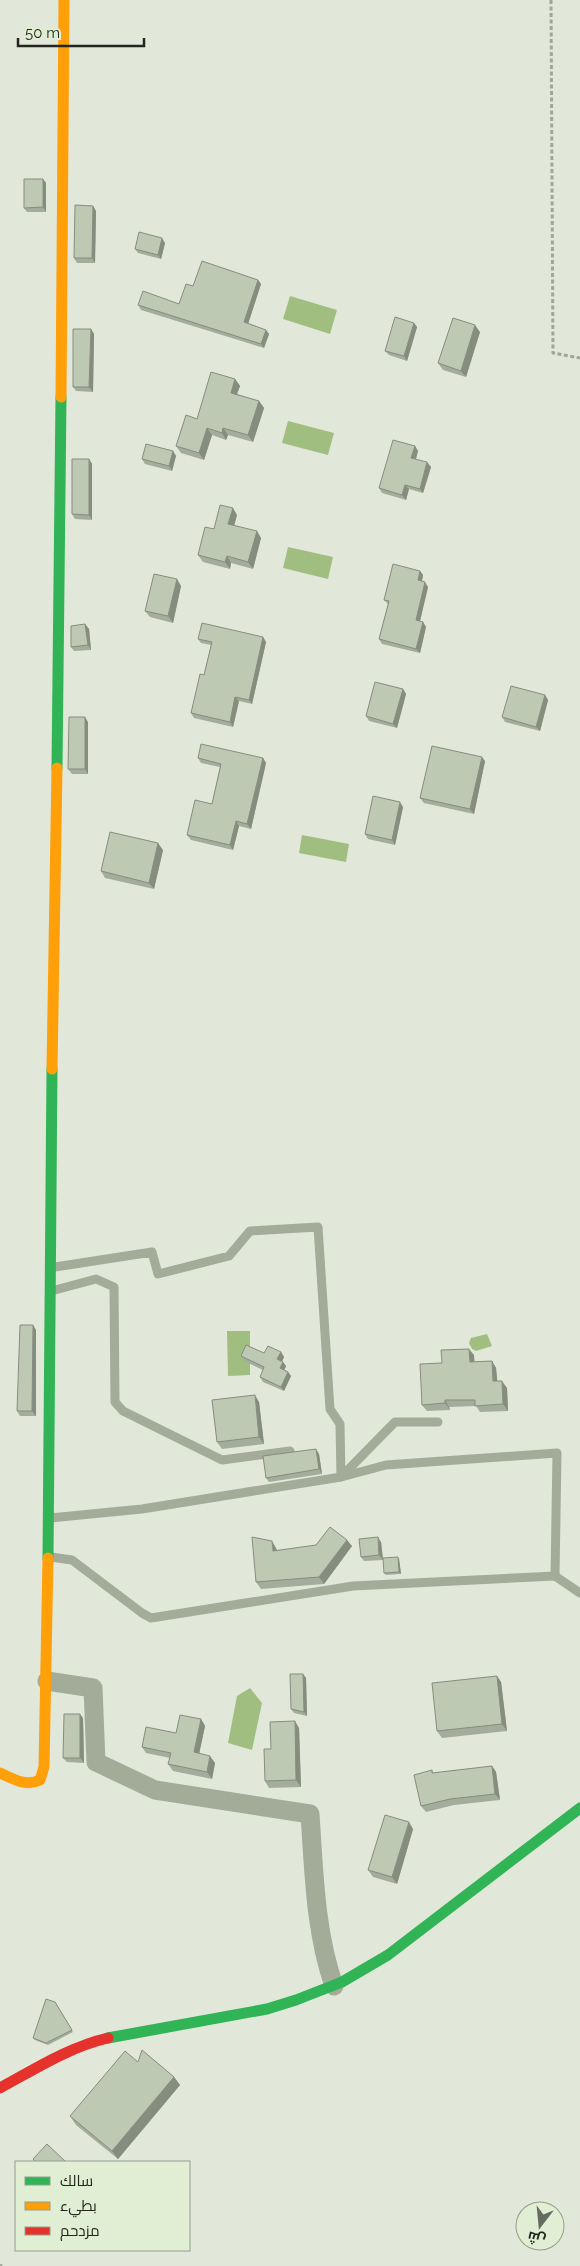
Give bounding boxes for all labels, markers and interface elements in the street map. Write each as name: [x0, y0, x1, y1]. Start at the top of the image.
scale bar: [18, 15, 144, 47]
text: 50 m: [25, 24, 60, 42]
legend: [15, 2161, 190, 2251]
text: سالك: [60, 2172, 93, 2190]
text: بطيء: [60, 2197, 97, 2218]
north arrow: [515, 2201, 565, 2251]
text: مزدحم: [60, 2222, 100, 2241]
text: ش: [526, 2227, 548, 2249]

